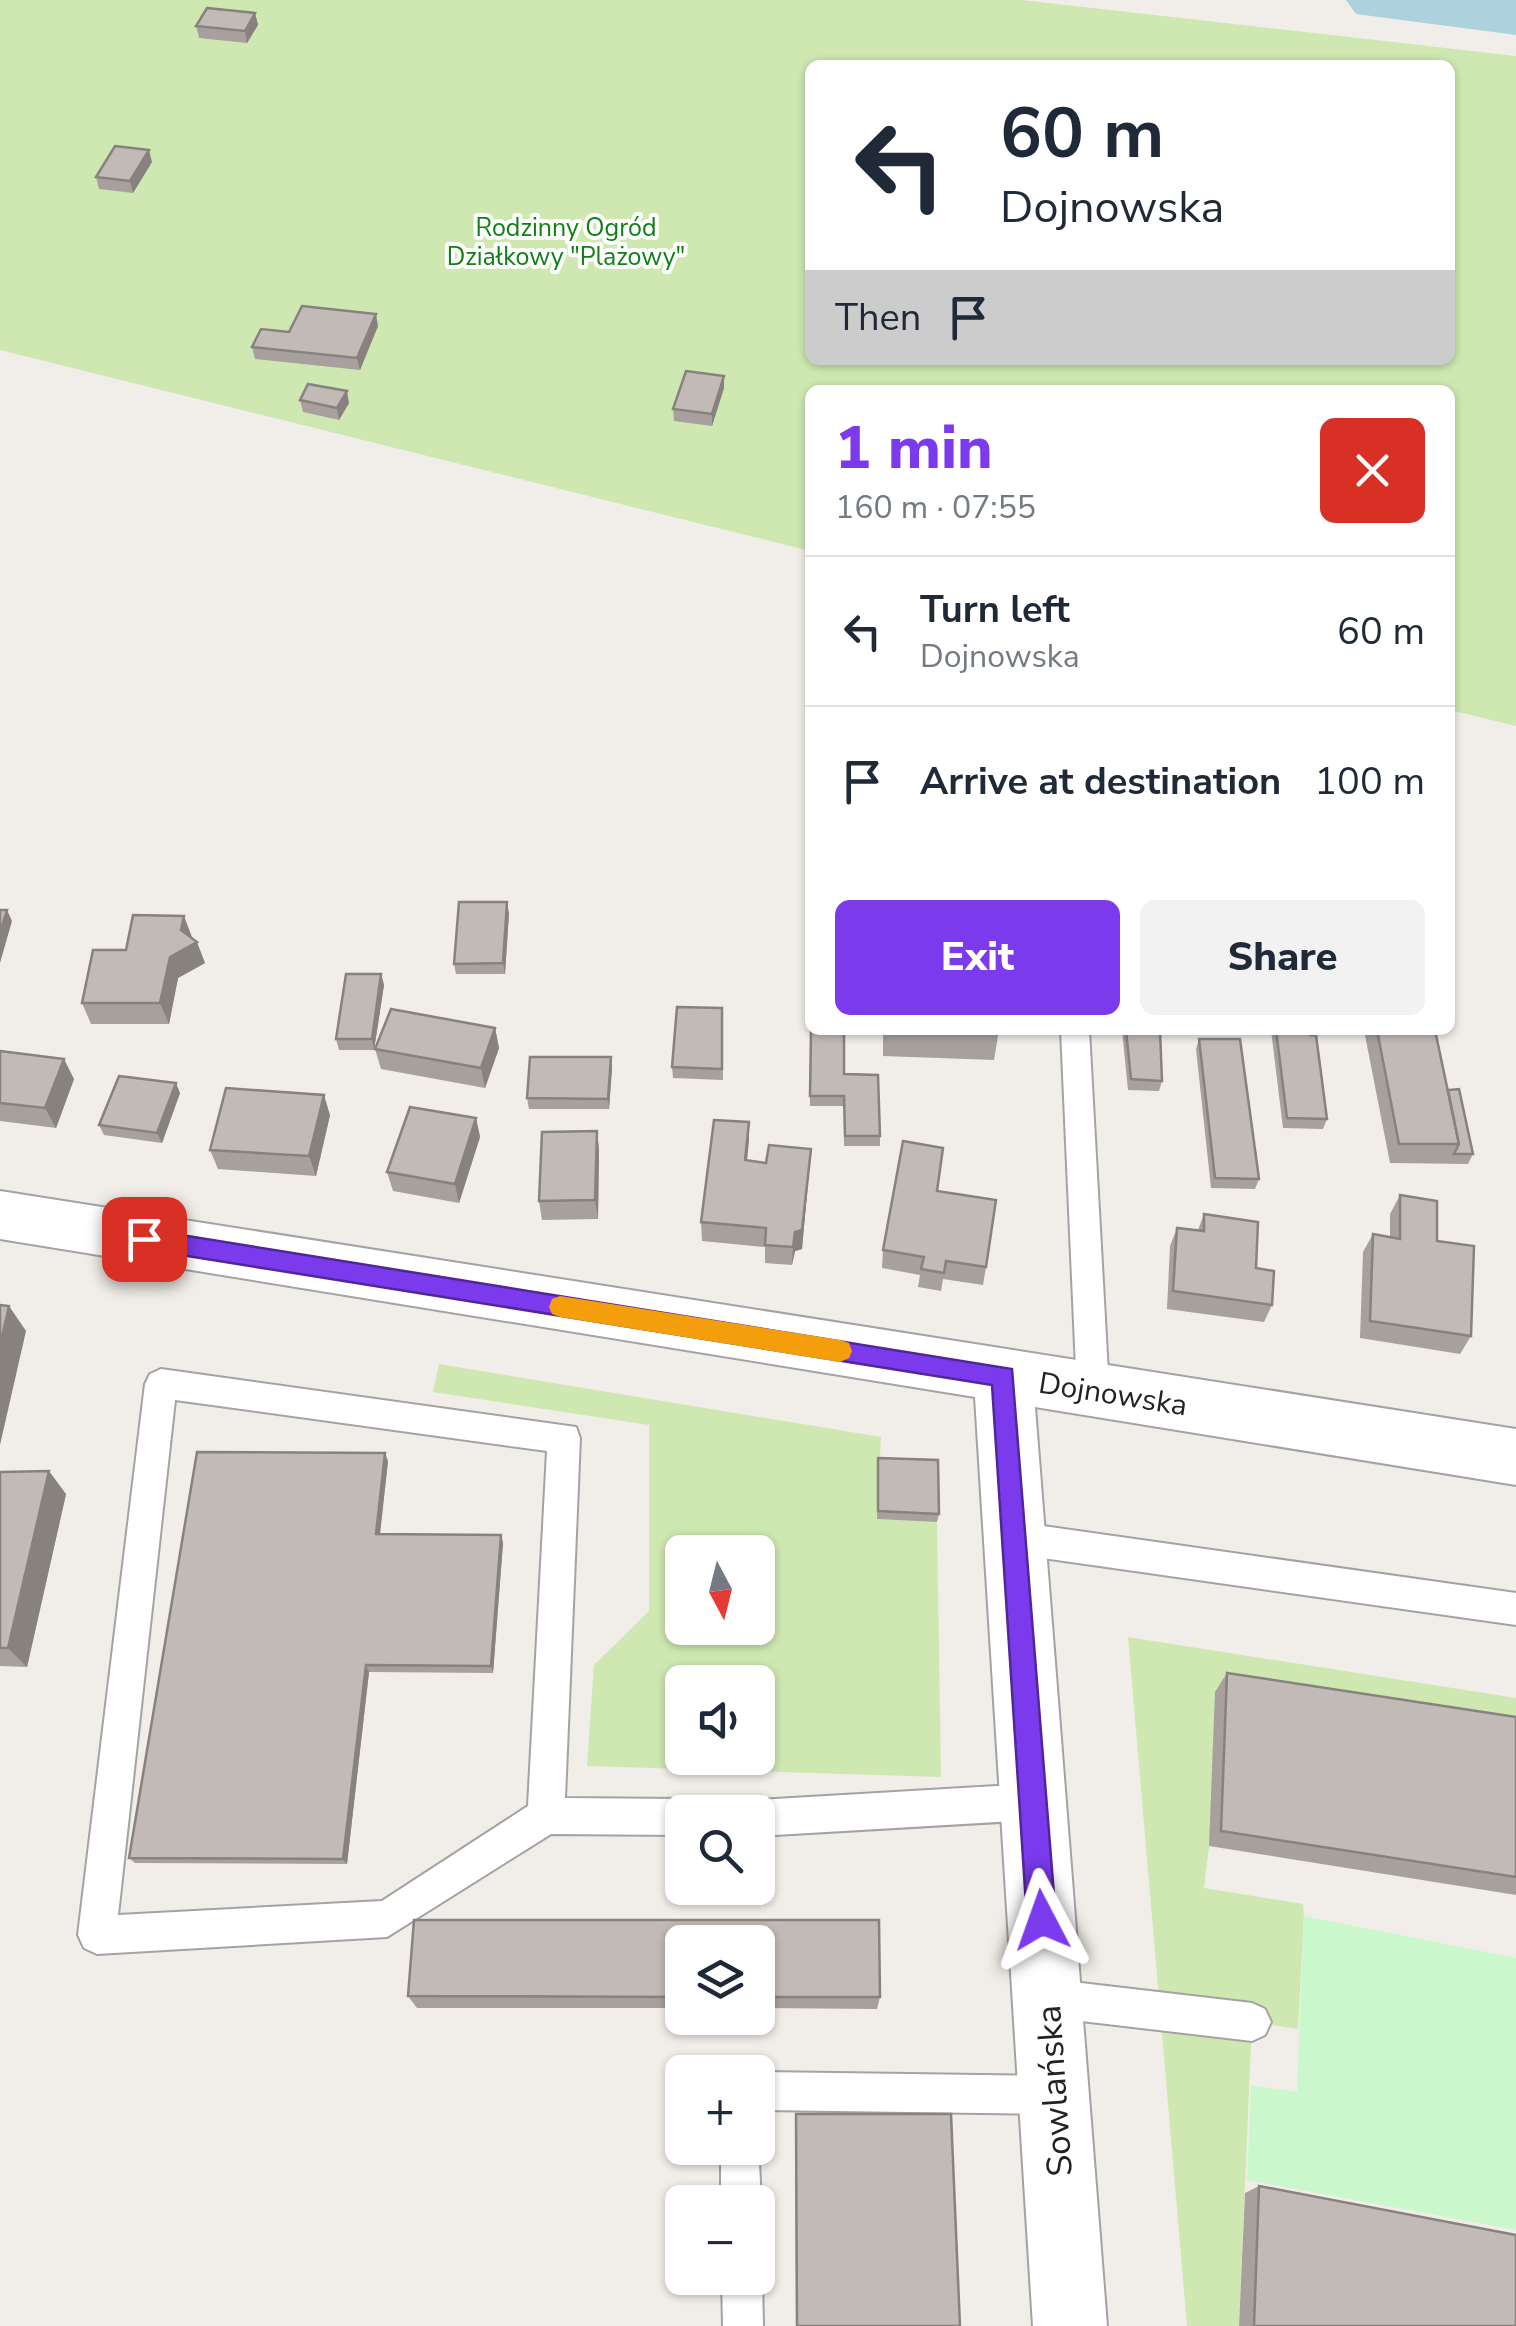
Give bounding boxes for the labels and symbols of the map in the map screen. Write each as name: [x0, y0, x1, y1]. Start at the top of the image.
park label: Rodzinny Ogród Działkowy "Plażowy": [447, 211, 685, 274]
pin: [102, 1197, 187, 1282]
street label: Dojnowska: [1036, 1363, 1190, 1426]
north arrow: [665, 1535, 775, 1645]
position arrow: [990, 1868, 1094, 1972]
street label: Sowlańska: [1025, 2004, 1084, 2178]

